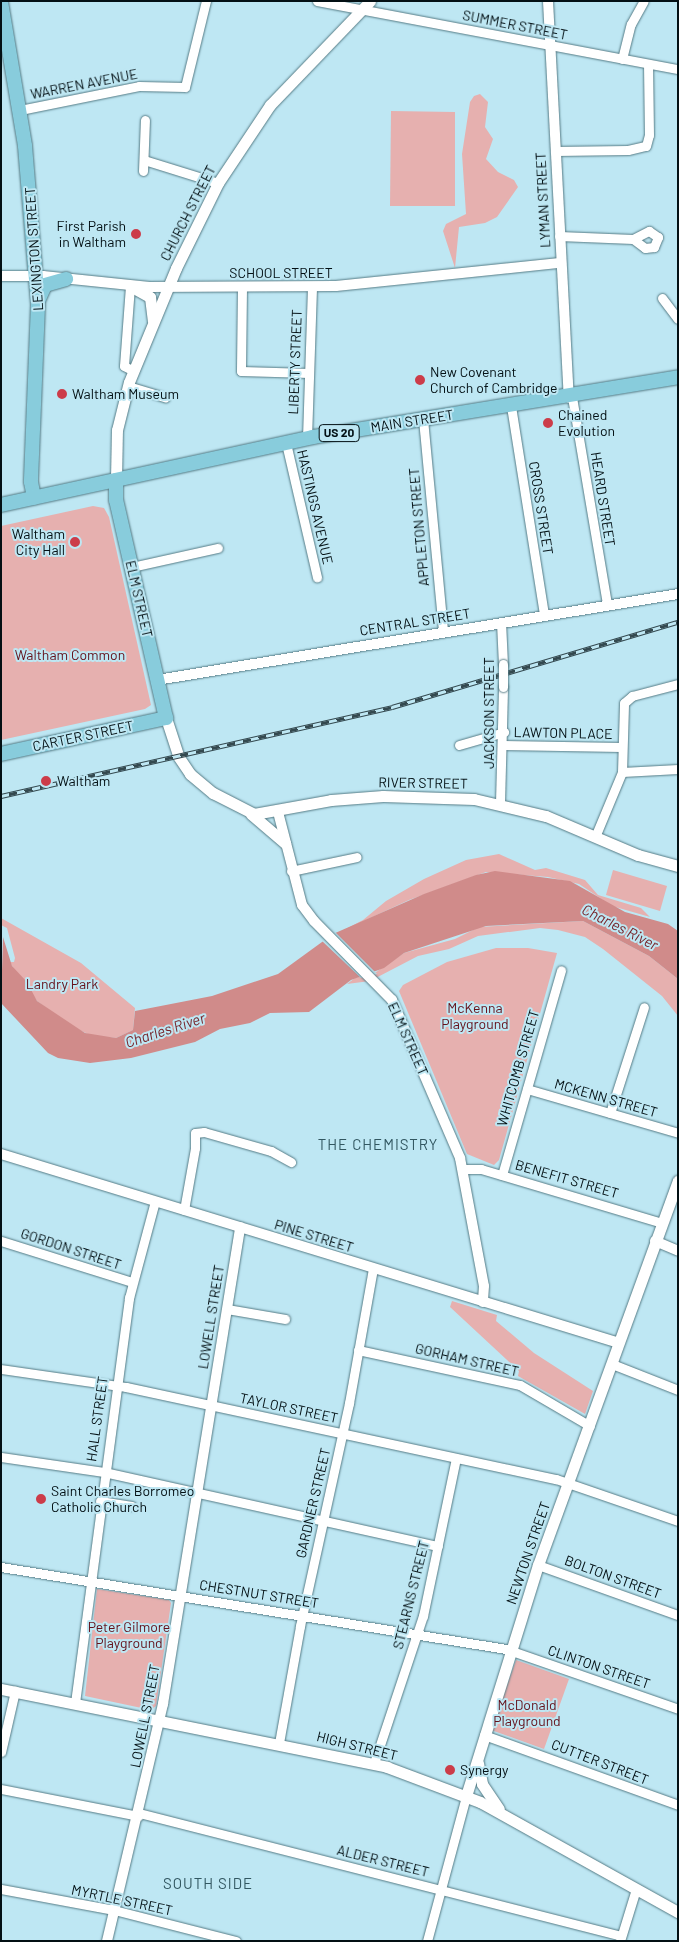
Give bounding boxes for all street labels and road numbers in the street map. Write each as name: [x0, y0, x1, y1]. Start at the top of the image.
street label: SUMMER STREET: [461, 7, 569, 43]
street label: WARREN AVENUE: [29, 65, 139, 103]
street label: LYMAN STREET: [532, 152, 554, 248]
street label: CHURCH STREET: [157, 162, 219, 264]
street label: LEXINGTON STREET: [21, 187, 47, 311]
street label: SCHOOL STREET: [229, 265, 333, 281]
street label: LIBERTY STREET: [285, 309, 305, 415]
street label: MAIN STREET: [369, 406, 455, 436]
road number: US 20: [318, 423, 360, 442]
street label: HASTINGS AVENUE: [294, 448, 336, 566]
street label: HEARD STREET: [587, 451, 619, 547]
street label: CROSS STREET: [525, 460, 557, 556]
street label: APPLETON STREET: [405, 467, 433, 587]
street label: ELM STREET: [122, 559, 156, 639]
street label: CENTRAL STREET: [358, 605, 472, 639]
street label: JACKSON STREET: [481, 657, 497, 769]
street label: CARTER STREET: [31, 717, 135, 755]
street label: LAWTON PLACE: [513, 724, 613, 742]
street label: RIVER STREET: [378, 774, 468, 792]
street label: ELM STREET: [384, 1000, 432, 1078]
street label: WHITCOMB STREET: [493, 1008, 543, 1128]
street label: MCKENN STREET: [553, 1075, 659, 1121]
street label: BENEFIT STREET: [513, 1156, 621, 1202]
street label: PINE STREET: [272, 1216, 356, 1256]
street label: GORDON STREET: [19, 1225, 123, 1273]
street label: LOWELL STREET: [194, 1264, 228, 1370]
street label: GORHAM STREET: [414, 1340, 520, 1380]
street label: HALL STREET: [83, 1375, 111, 1463]
street label: TAYLOR STREET: [238, 1389, 340, 1427]
street label: GARDNER STREET: [292, 1446, 334, 1560]
street label: NEWTON STREET: [503, 1499, 553, 1607]
street label: STEARNS STREET: [389, 1539, 433, 1651]
street label: BOLTON STREET: [562, 1552, 664, 1602]
street label: CHESTNUT STREET: [198, 1576, 320, 1612]
street label: CLINTON STREET: [546, 1642, 652, 1692]
street label: LOWELL STREET: [127, 1663, 163, 1769]
street label: HIGH STREET: [315, 1728, 399, 1764]
street label: CUTTER STREET: [549, 1736, 651, 1788]
street label: ALDER STREET: [335, 1841, 431, 1881]
street label: MYRTLE STREET: [70, 1881, 174, 1919]

